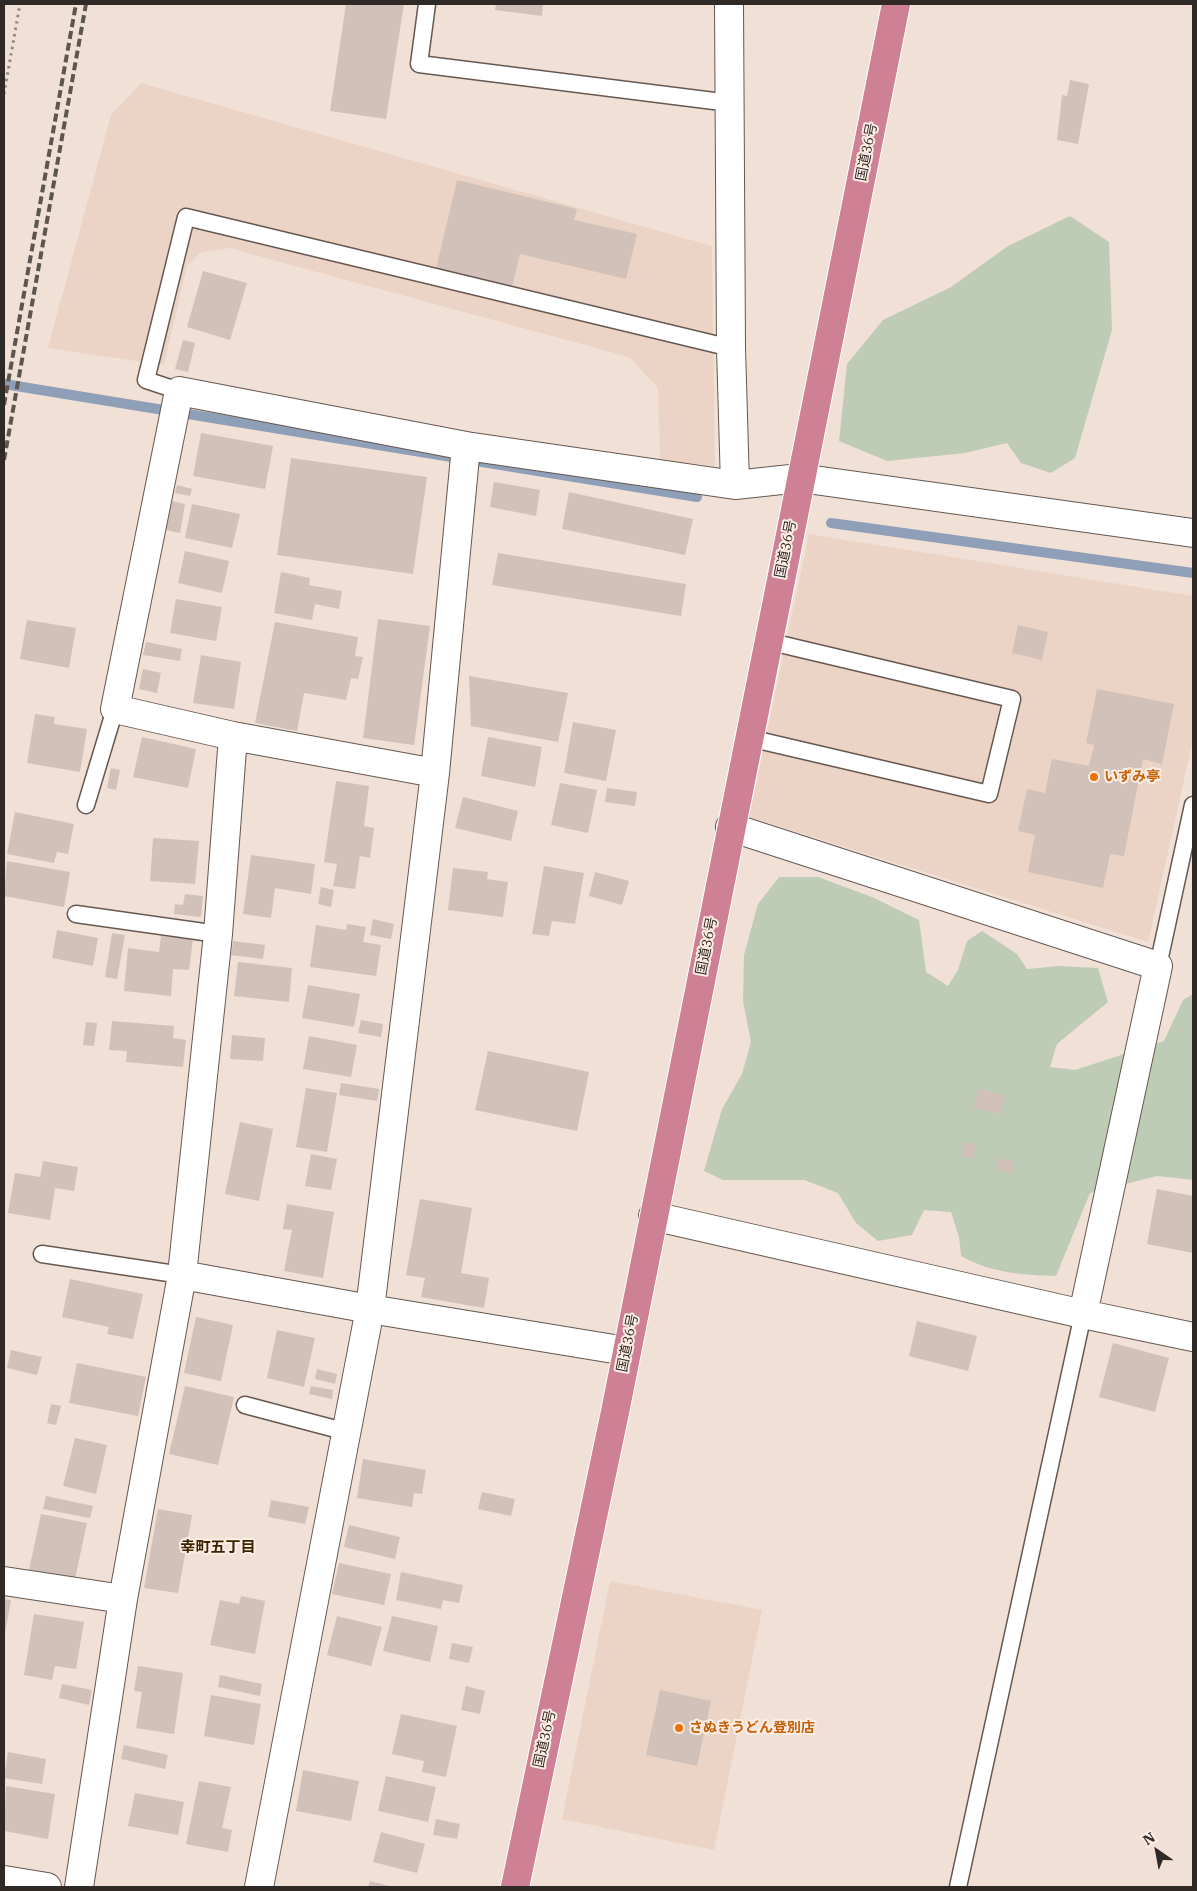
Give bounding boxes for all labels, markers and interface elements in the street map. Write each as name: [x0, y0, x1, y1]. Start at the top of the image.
street label: 国道36号: [853, 122, 881, 182]
street label: 国道36号: [772, 519, 800, 579]
place label: いずみ亭: [1104, 769, 1160, 785]
marker: いずみ亭: [1088, 771, 1100, 783]
street label: 国道36号: [693, 916, 721, 976]
street label: 国道36号: [614, 1313, 642, 1373]
district label: 幸町五丁目: [181, 1539, 255, 1557]
street label: 国道36号: [531, 1708, 559, 1770]
place label: さぬきうどん登別店: [689, 1720, 815, 1736]
marker: さぬきうどん登別店: [673, 1722, 685, 1734]
north arrow: [1132, 1826, 1182, 1876]
text: N: [1139, 1828, 1158, 1849]

